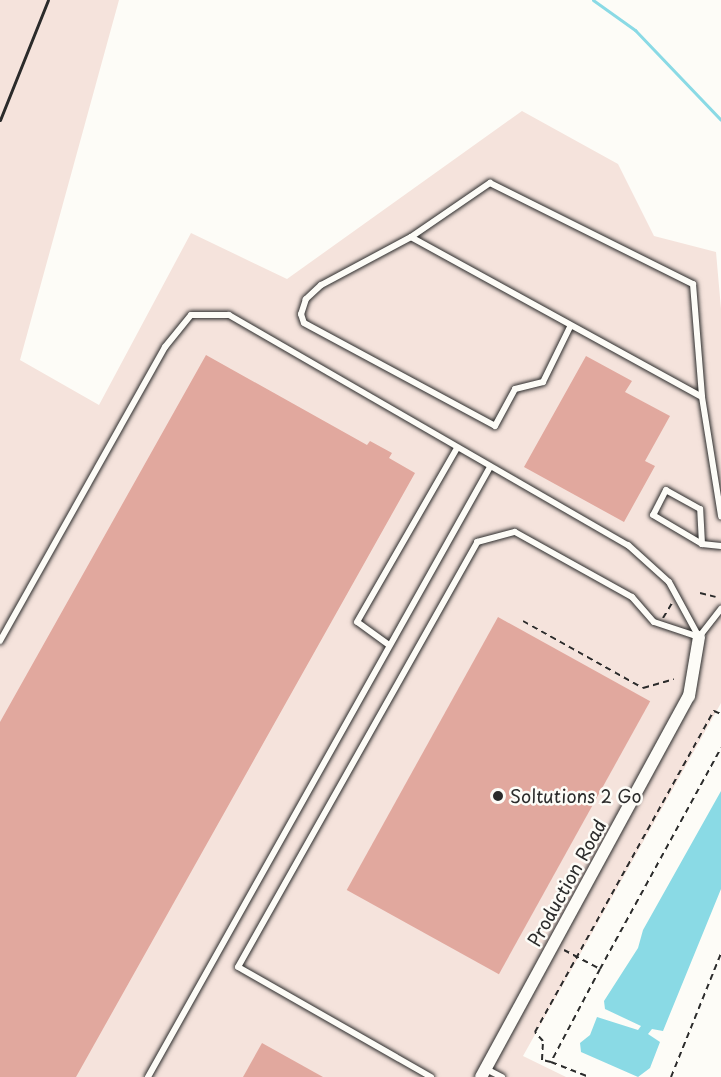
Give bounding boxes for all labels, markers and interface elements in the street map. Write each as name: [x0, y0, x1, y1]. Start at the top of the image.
place label: Soltutions 2 Go: [510, 785, 645, 807]
marker: Soltutions 2 Go: [491, 789, 505, 803]
street label: Production Road: [523, 816, 611, 950]

